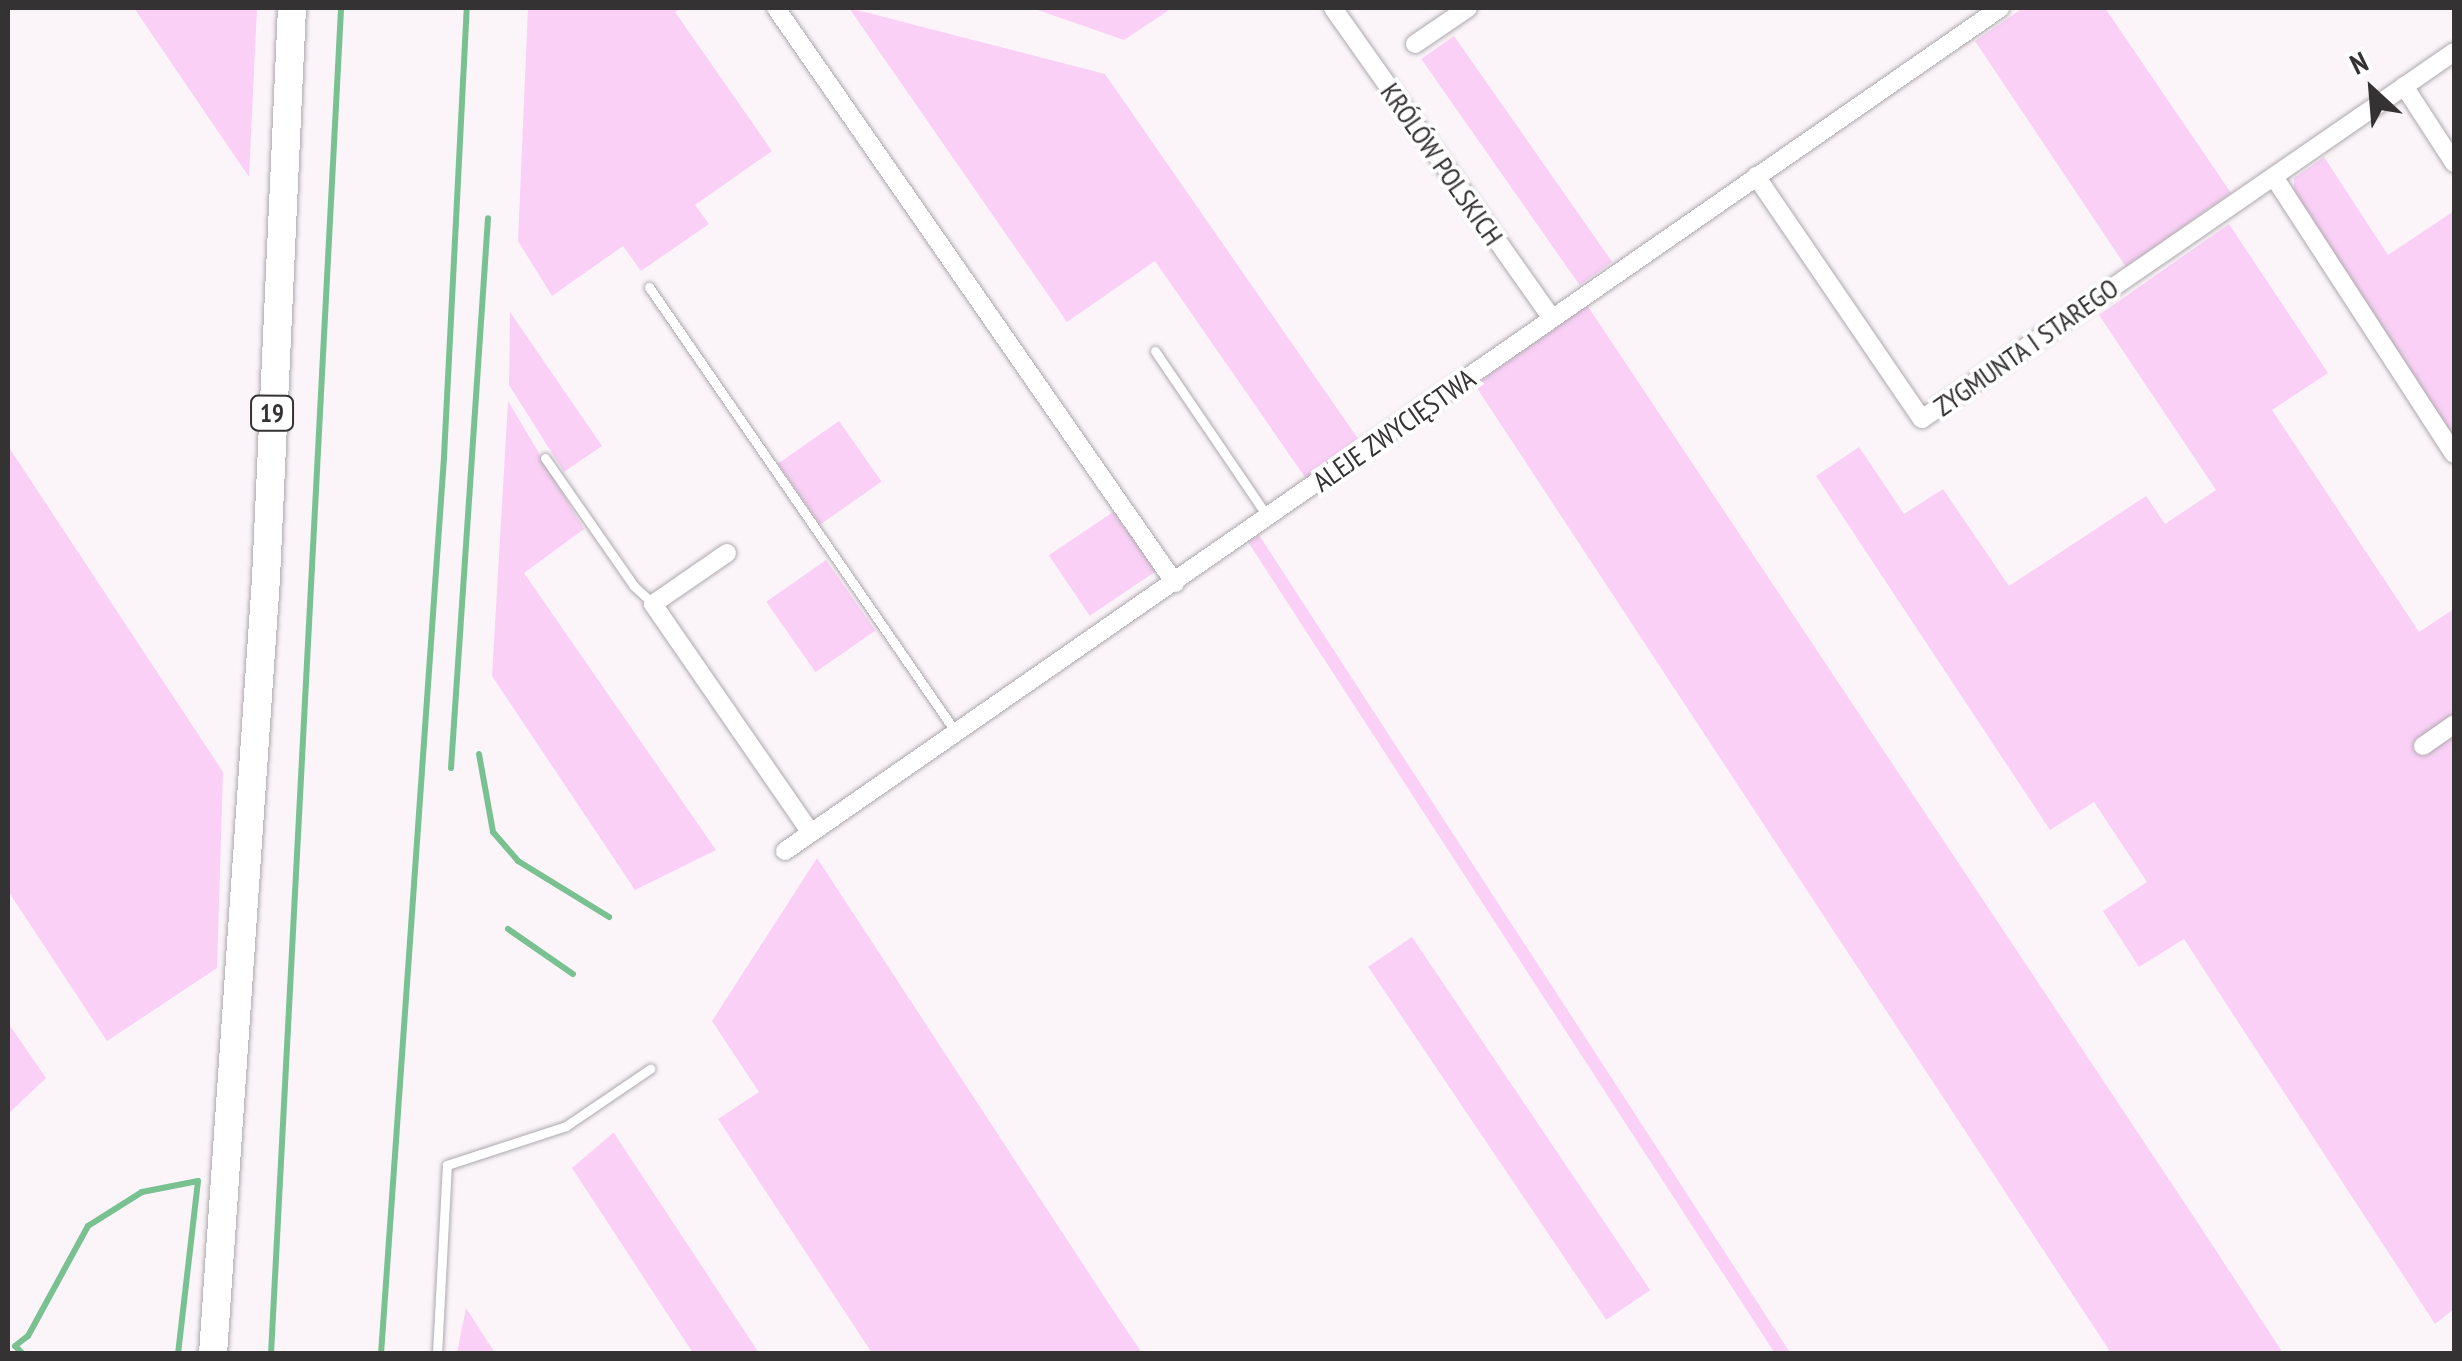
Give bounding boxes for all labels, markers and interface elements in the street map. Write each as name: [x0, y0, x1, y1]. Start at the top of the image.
north arrow: [2322, 40, 2422, 140]
text: N: [2344, 43, 2374, 83]
street label: KRÓLÓW POLSKICH: [1373, 76, 1511, 252]
street label: ZYGMUNTA I STAREGO: [1927, 271, 2125, 423]
street label: ALEJE ZWYCIĘSTWA: [1306, 361, 1482, 499]
road number: 19: [250, 393, 294, 433]

